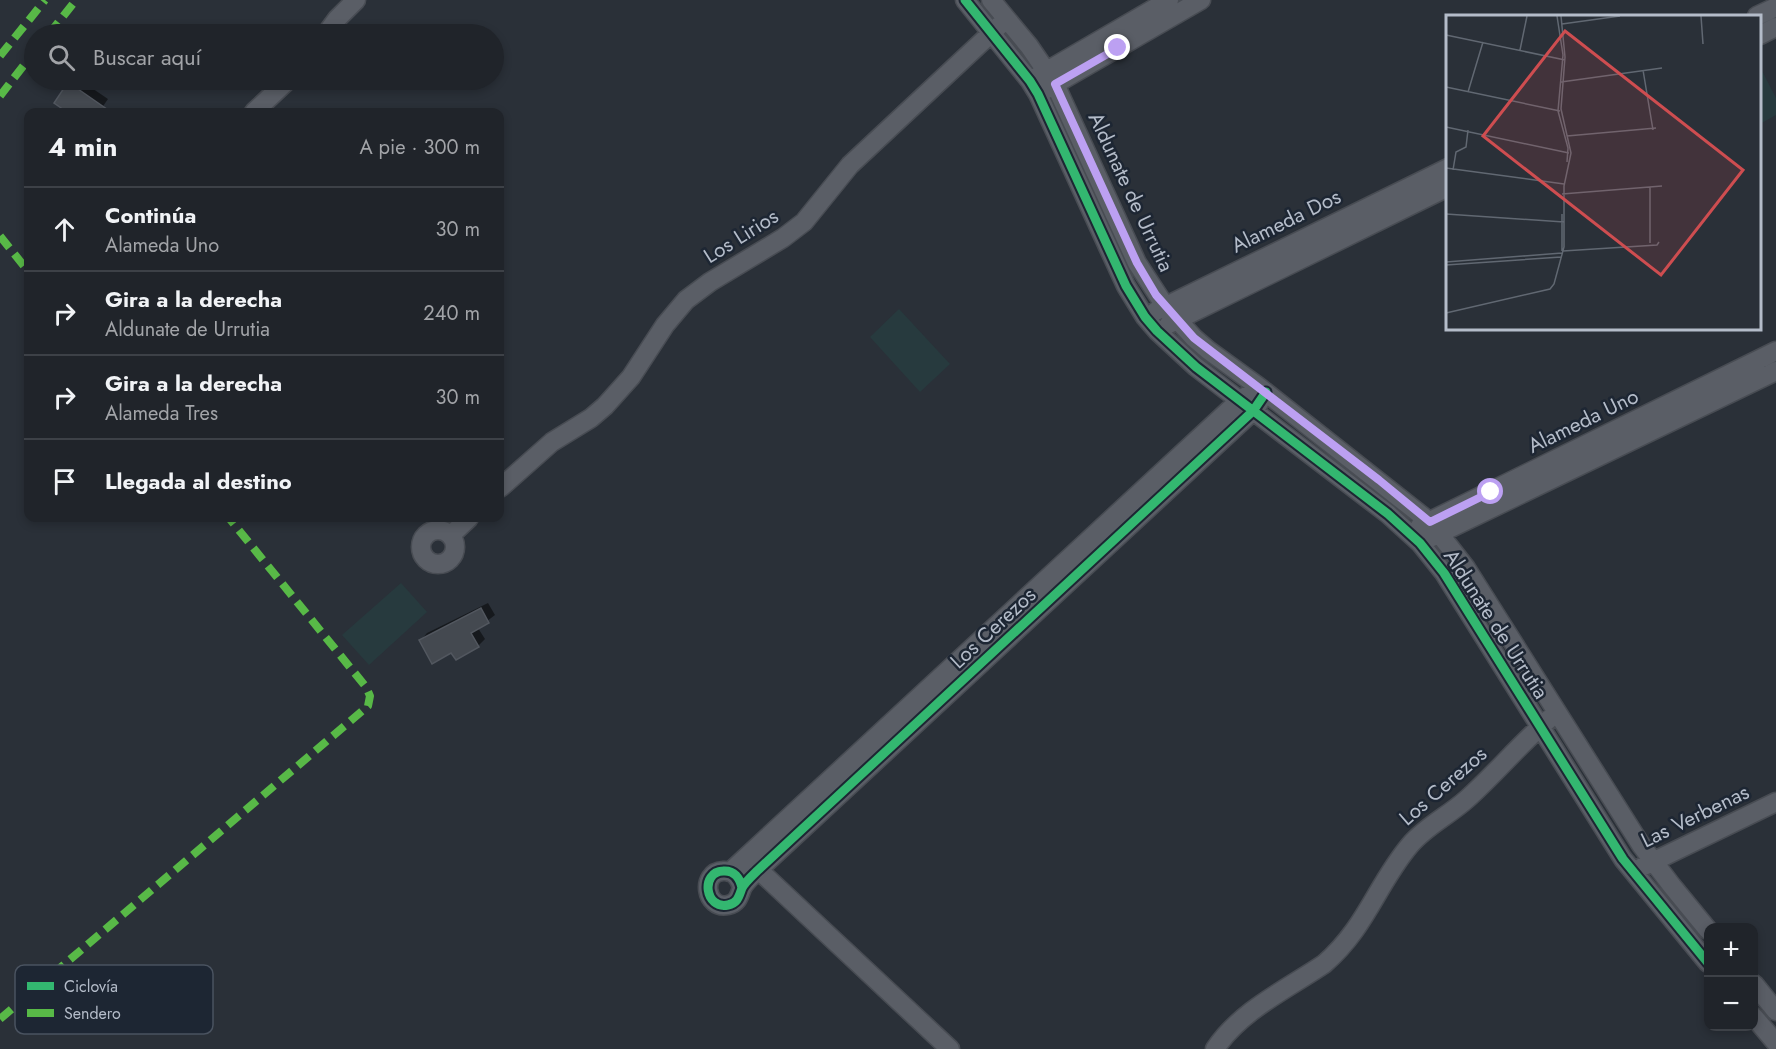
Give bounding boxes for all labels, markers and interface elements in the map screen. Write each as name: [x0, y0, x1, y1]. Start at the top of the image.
inset map: [1446, 15, 1761, 330]
search box: [24, 24, 504, 90]
route end: [1104, 34, 1130, 60]
icon: search: [45, 41, 78, 74]
text: Buscar aquí: [93, 41, 201, 73]
street label: Aldunate de Urrutia: [1081, 107, 1181, 277]
text: 4 min: [48, 128, 117, 166]
text: A pie · 300 m: [359, 133, 480, 162]
street label: Alameda Dos: [1226, 182, 1346, 260]
text: Continúa: [105, 199, 196, 231]
street label: Los Lirios: [698, 201, 784, 271]
icon: ahead: [48, 213, 81, 246]
text: 30 m: [435, 215, 480, 244]
text: Alameda Uno: [105, 231, 219, 260]
text: Gira a la derecha: [105, 283, 282, 315]
icon: right: [48, 297, 81, 330]
text: 240 m: [423, 299, 480, 328]
text: Aldunate de Urrutia: [105, 315, 270, 344]
text: Gira a la derecha: [105, 367, 282, 399]
icon: right: [48, 381, 81, 414]
street label: Alameda Uno: [1522, 381, 1644, 461]
text: 30 m: [435, 383, 480, 412]
text: Alameda Tres: [105, 399, 218, 428]
icon: arrive: [48, 465, 81, 498]
text: Llegada al destino: [105, 465, 292, 497]
route start: [1477, 478, 1503, 504]
street label: Aldunate de Urrutia: [1436, 543, 1556, 705]
street label: Los Cerezos: [943, 580, 1043, 676]
street label: Los Cerezos: [1393, 739, 1493, 833]
street label: Las Verbenas: [1636, 777, 1754, 855]
map controls: [1704, 923, 1758, 1031]
button: +: [1704, 923, 1758, 977]
legend: [15, 965, 213, 1034]
text: Ciclovía: [64, 975, 118, 998]
button: −: [1704, 977, 1758, 1031]
text: Sendero: [64, 1002, 121, 1025]

